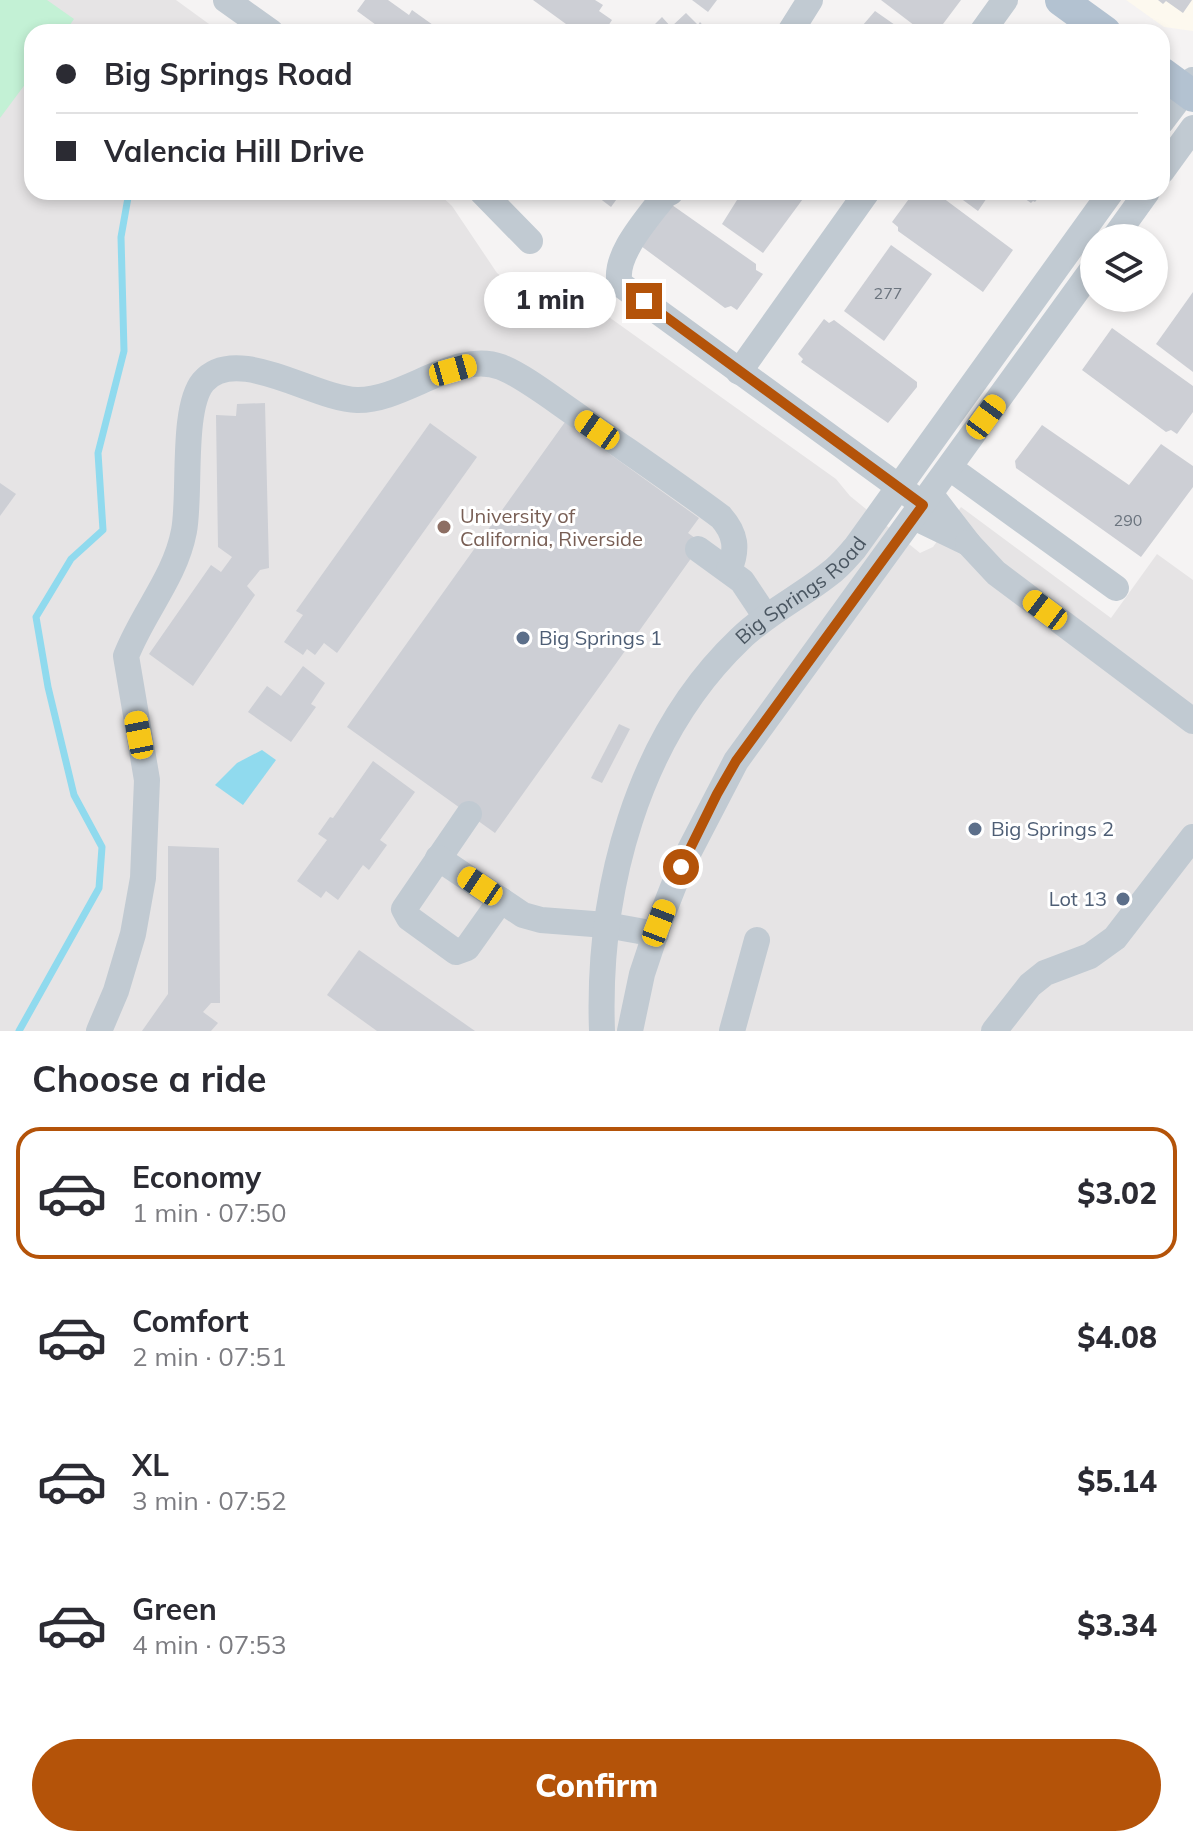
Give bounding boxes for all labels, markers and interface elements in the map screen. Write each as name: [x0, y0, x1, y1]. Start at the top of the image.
text: Big Springs Road: [104, 55, 353, 93]
text: Valencia Hill Drive: [104, 132, 364, 170]
map controls: [1080, 224, 1168, 312]
button: layers: [1080, 224, 1168, 312]
callout: 1 min: [484, 273, 616, 329]
text: 1 min: [515, 283, 585, 316]
route end: [626, 283, 662, 319]
house number: 277: [874, 283, 902, 303]
car: [427, 352, 479, 388]
car: [962, 391, 1010, 443]
car: [570, 406, 624, 454]
place label: University of California, Riverside: [460, 503, 643, 551]
house number: 290: [1114, 510, 1142, 530]
marker: University of California, Riverside: [435, 518, 453, 536]
street label: Big Springs Road: [730, 531, 871, 649]
car: [1019, 586, 1071, 634]
place label: Big Springs 1: [539, 625, 662, 650]
marker: Big Springs 1: [514, 629, 532, 647]
car: [123, 709, 155, 761]
place label: Big Springs 2: [991, 816, 1114, 841]
marker: Big Springs 2: [966, 820, 984, 838]
route start: [663, 849, 699, 885]
car: [453, 863, 507, 909]
place label: Lot 13: [1049, 886, 1107, 911]
marker: Lot 13: [1114, 890, 1132, 908]
car: [639, 896, 679, 950]
text: Choose a ride: [32, 1056, 266, 1101]
icon: car: [36, 1157, 108, 1229]
text: Economy: [132, 1158, 261, 1196]
text: $3.02: [1077, 1174, 1157, 1212]
text: 1 min · 07:50: [132, 1196, 287, 1229]
icon: car: [36, 1301, 108, 1373]
text: Comfort: [132, 1302, 249, 1340]
text: $4.08: [1077, 1318, 1157, 1356]
text: 2 min · 07:51: [132, 1340, 287, 1373]
icon: car: [36, 1445, 108, 1517]
text: XL: [132, 1446, 169, 1484]
text: $5.14: [1077, 1462, 1157, 1500]
text: 3 min · 07:52: [132, 1484, 287, 1517]
icon: car: [36, 1589, 108, 1661]
text: Green: [132, 1590, 217, 1628]
text: $3.34: [1077, 1606, 1157, 1644]
text: 4 min · 07:53: [132, 1628, 287, 1661]
button: Confirm: [32, 1739, 1161, 1831]

